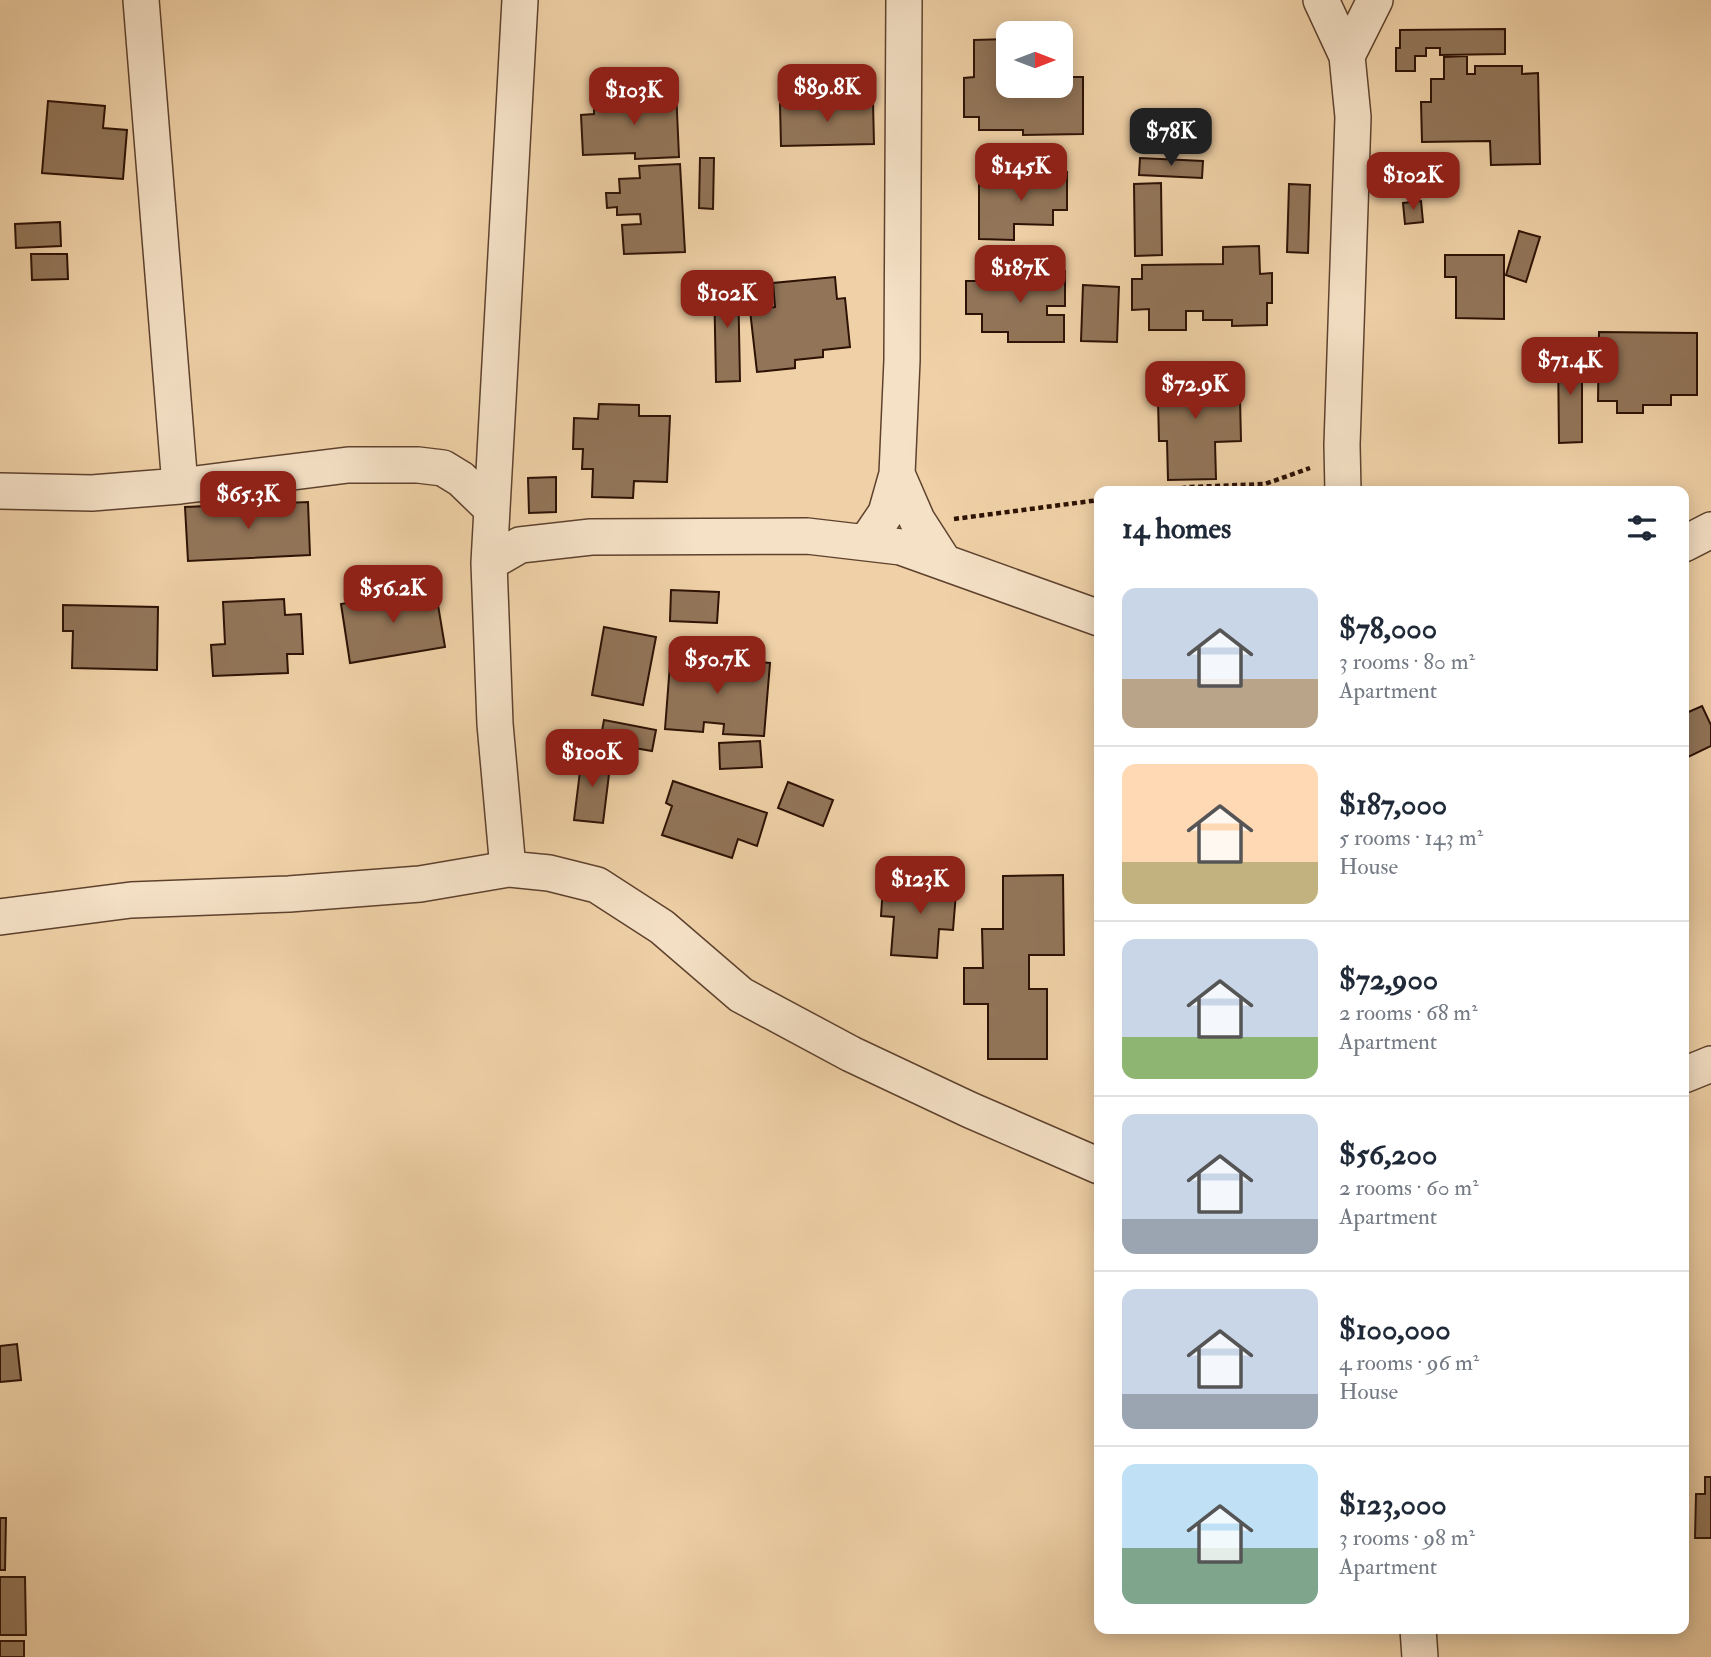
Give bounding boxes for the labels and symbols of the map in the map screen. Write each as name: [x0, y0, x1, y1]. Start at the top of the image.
north arrow: [996, 21, 1073, 98]
pin: $89.8K: [770, 64, 884, 124]
pin: $103K: [585, 68, 683, 127]
pin: $78K: [1130, 108, 1212, 168]
pin: $145K: [972, 144, 1070, 203]
pin: $102K: [1364, 152, 1462, 212]
pin: $187K: [971, 246, 1069, 305]
pin: $102K: [678, 270, 776, 330]
pin: $71.4K: [1513, 338, 1627, 397]
pin: $72.9K: [1138, 362, 1252, 421]
pin: $65.3K: [191, 472, 305, 531]
pin: $56.2K: [336, 566, 450, 625]
pin: $50.7K: [660, 636, 774, 696]
pin: $100K: [543, 730, 641, 789]
pin: $123K: [871, 856, 969, 916]

